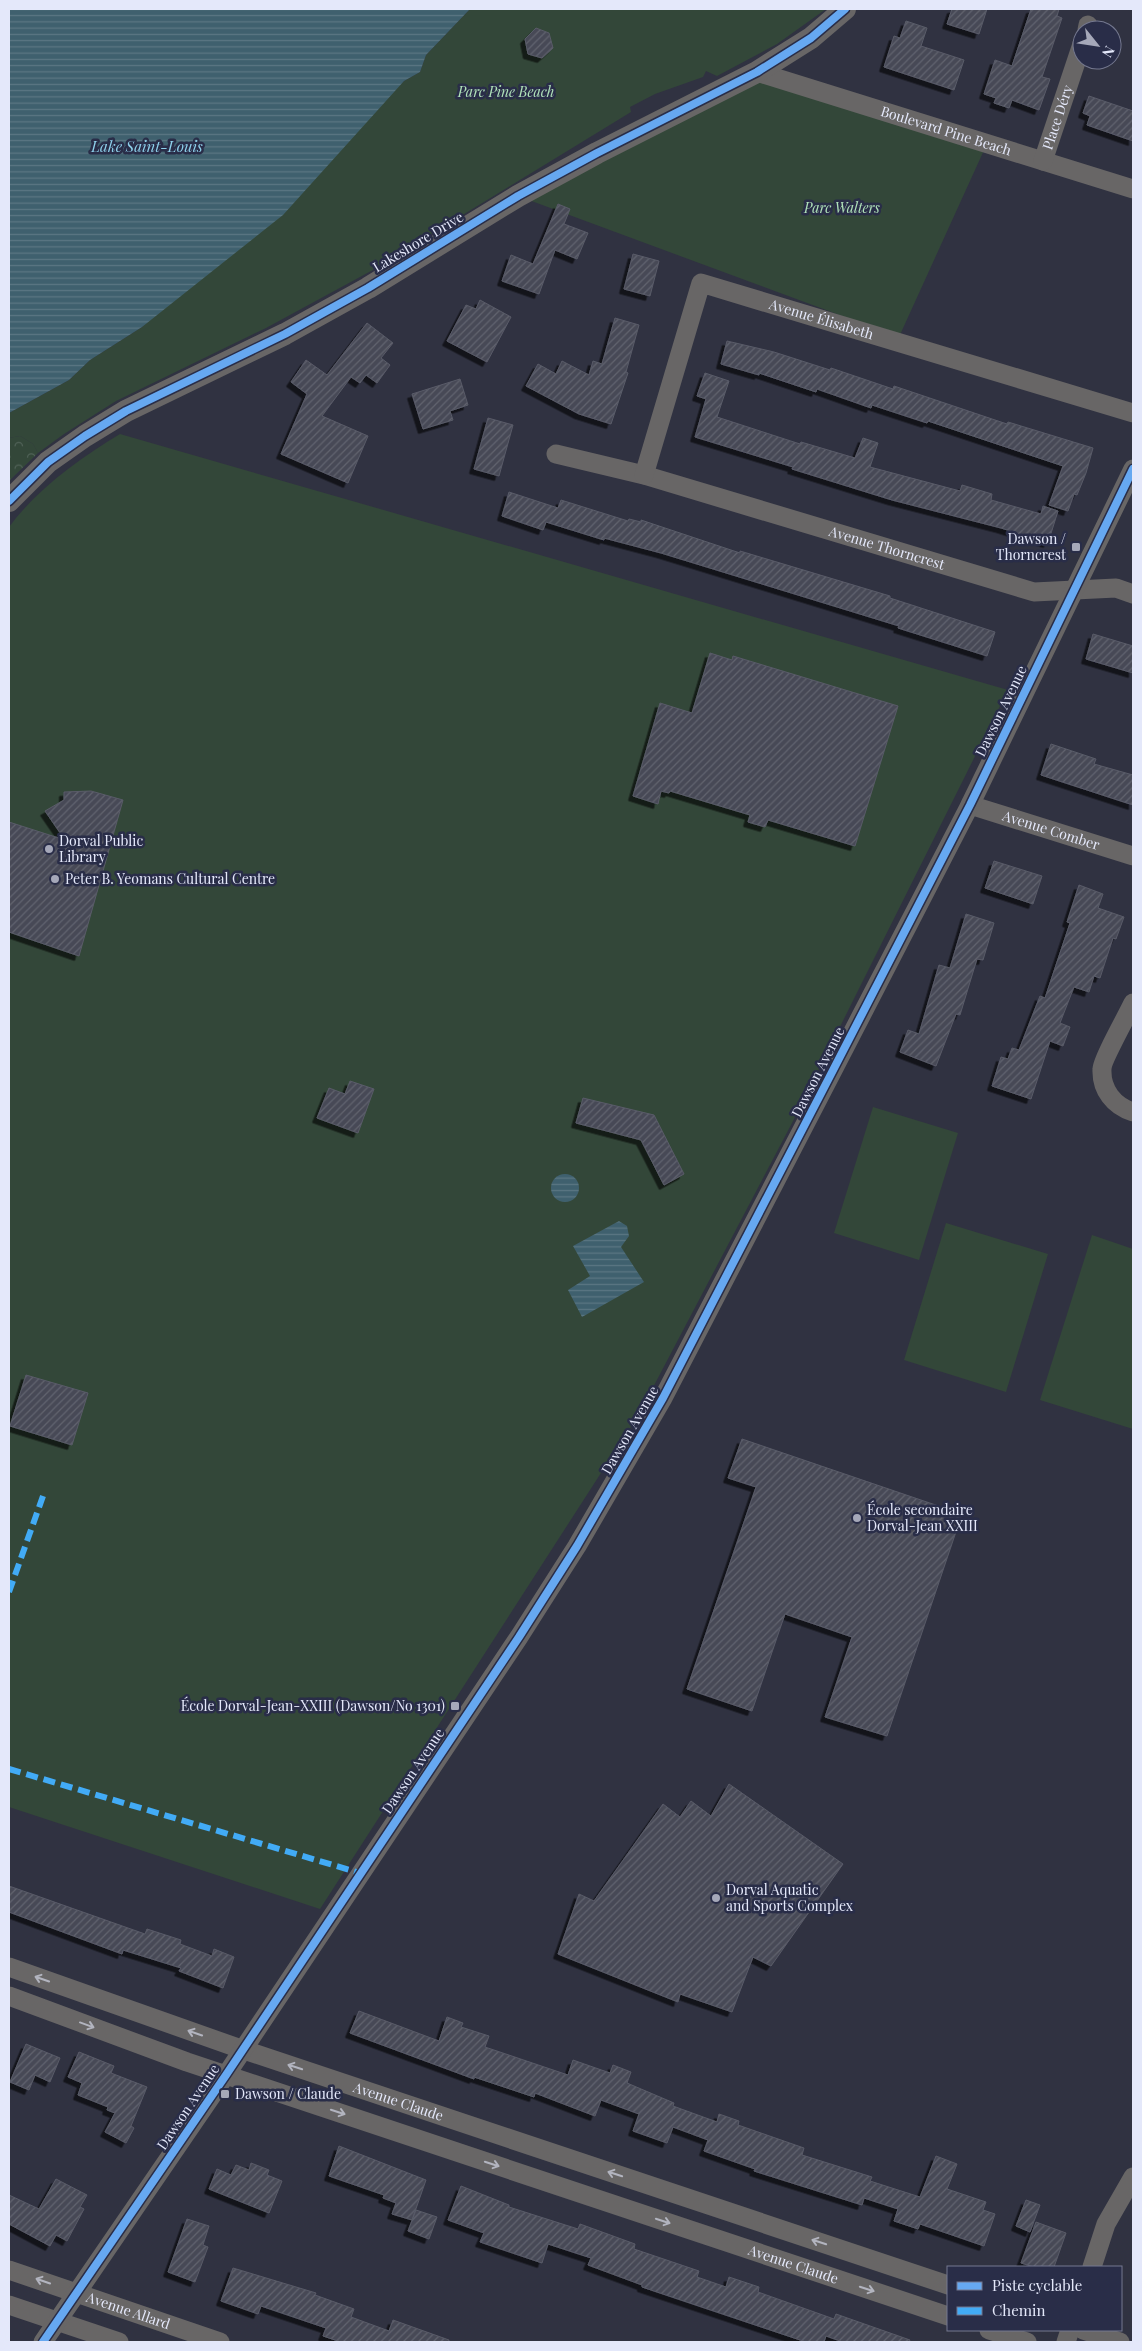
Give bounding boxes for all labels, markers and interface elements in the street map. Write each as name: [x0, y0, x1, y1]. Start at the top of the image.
north arrow: [1072, 20, 1122, 70]
text: N: [1098, 43, 1119, 61]
park label: Parc Pine Beach: [457, 82, 554, 101]
street label: Place Déry: [1037, 82, 1077, 152]
street label: Boulevard Pine Beach: [878, 101, 1015, 160]
water label: Lake Saint-Louis: [90, 136, 203, 156]
park label: Parc Walters: [803, 198, 881, 217]
street label: Lakeshore Drive: [369, 207, 467, 276]
street label: Avenue Élisabeth: [766, 294, 877, 344]
street label: Avenue Thorncrest: [826, 521, 948, 574]
place label: Dawson / Thorncrest: [996, 529, 1067, 564]
marker: Dawson / Thorncrest: [1070, 541, 1082, 553]
street label: Dawson Avenue: [970, 662, 1031, 759]
street label: Avenue Comber: [999, 805, 1103, 854]
place label: Dorval Public Library: [59, 831, 143, 866]
marker: Dorval Public Library: [43, 843, 55, 855]
place label: Peter B. Yeomans Cultural Centre: [65, 869, 275, 888]
marker: Peter B. Yeomans Cultural Centre: [49, 873, 61, 885]
street label: Dawson Avenue: [787, 1023, 849, 1120]
street label: Dawson Avenue: [597, 1382, 663, 1477]
place label: École secondaire Dorval-Jean XXIII: [867, 1500, 978, 1535]
marker: École secondaire Dorval-Jean XXIII: [851, 1512, 863, 1524]
place label: École Dorval-Jean-XXIII (Dawson/No 1301): [181, 1696, 445, 1715]
marker: École Dorval-Jean-XXIII (Dawson/No 1301): [449, 1700, 461, 1712]
street label: Dawson Avenue: [377, 1724, 448, 1817]
place label: Dorval Aquatic and Sports Complex: [726, 1880, 854, 1915]
marker: Dorval Aquatic and Sports Complex: [710, 1892, 722, 1904]
one-way arrow: [35, 1974, 50, 1983]
one-way arrow: [79, 2021, 95, 2030]
one-way arrow: [188, 2028, 203, 2037]
street label: Dawson Avenue: [152, 2060, 223, 2153]
one-way arrow: [287, 2062, 303, 2072]
street label: Avenue Claude: [350, 2077, 446, 2125]
place label: Dawson / Claude: [235, 2084, 341, 2103]
marker: Dawson / Claude: [219, 2088, 231, 2100]
one-way arrow: [330, 2108, 346, 2117]
one-way arrow: [484, 2159, 500, 2169]
one-way arrow: [607, 2168, 623, 2178]
one-way arrow: [655, 2217, 670, 2226]
one-way arrow: [811, 2236, 827, 2246]
street label: Avenue Claude: [745, 2240, 841, 2288]
legend: [947, 2266, 1122, 2331]
text: Piste cyclable: [992, 2275, 1082, 2295]
one-way arrow: [35, 2276, 51, 2285]
one-way arrow: [859, 2285, 874, 2294]
street label: Avenue Allard: [83, 2287, 173, 2333]
text: Chemin: [992, 2300, 1045, 2320]

